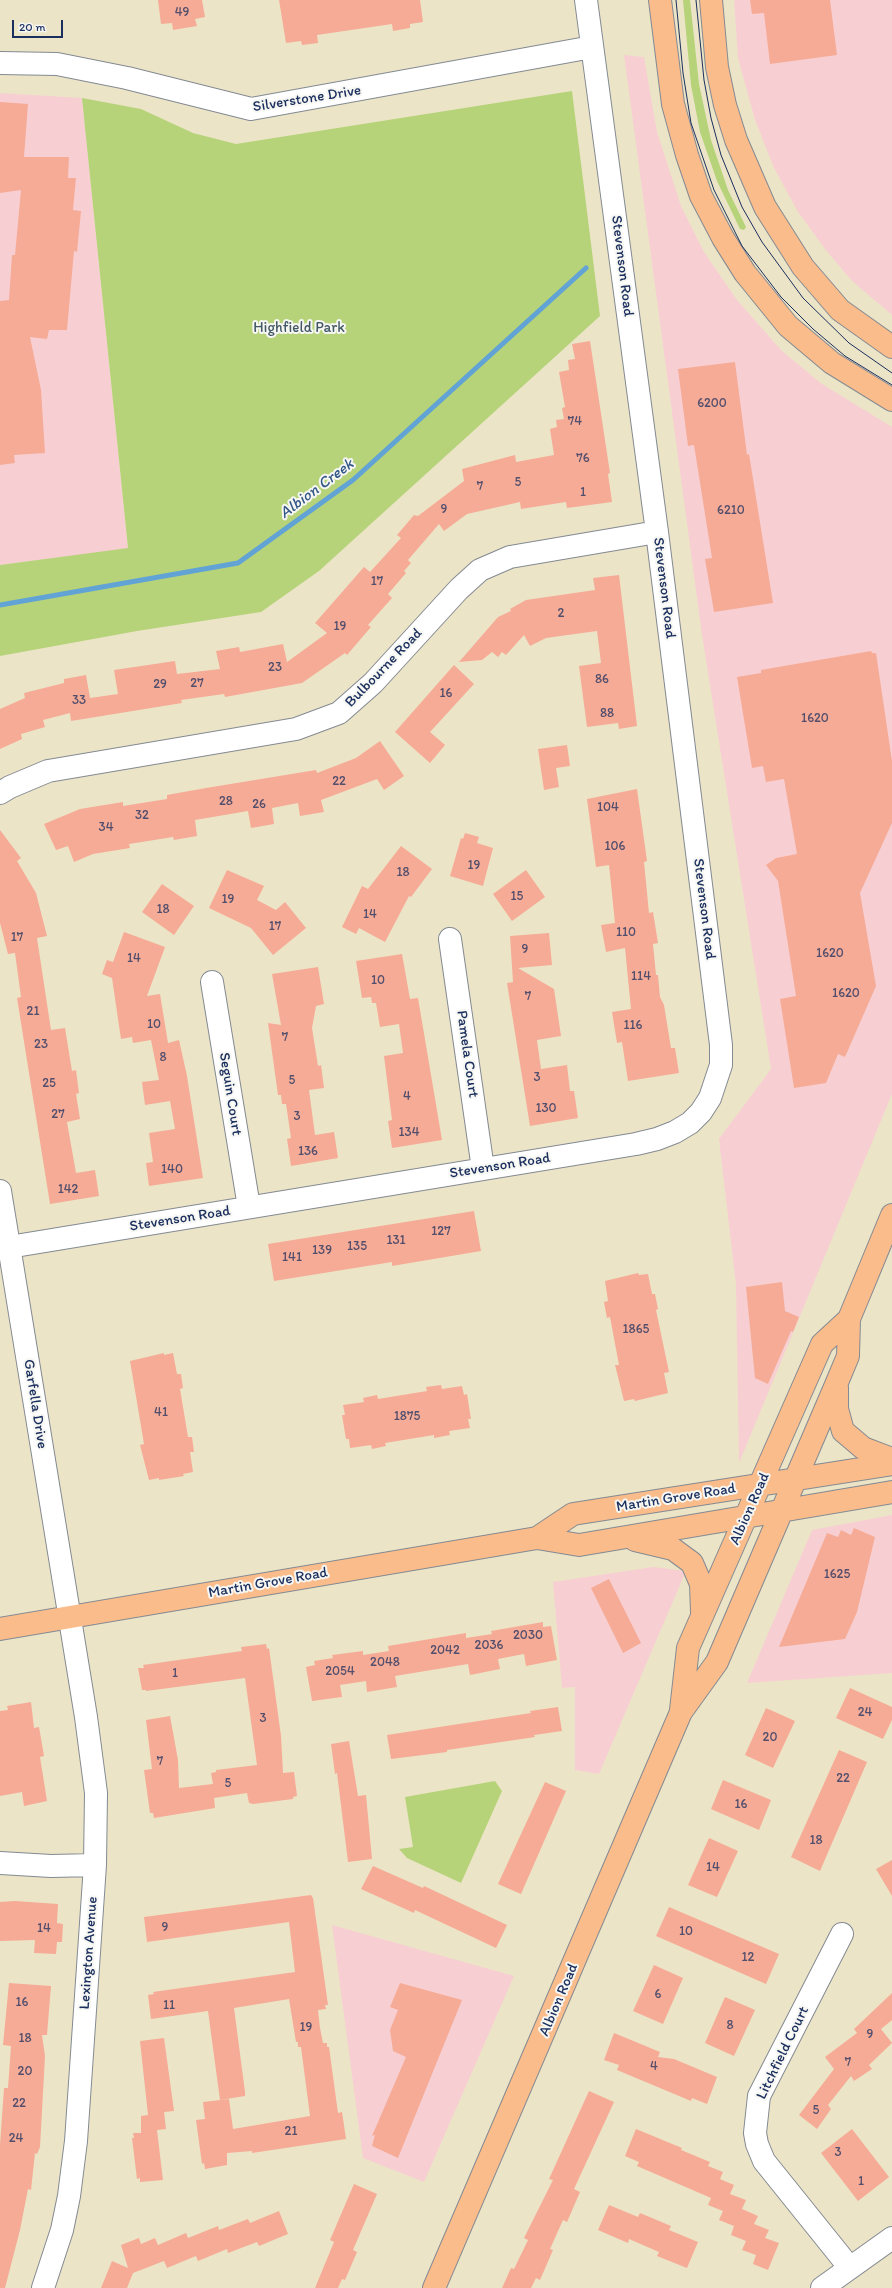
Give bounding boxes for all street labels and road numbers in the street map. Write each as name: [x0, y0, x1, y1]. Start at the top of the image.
street label: Silverstone Drive: [252, 82, 362, 116]
street label: Stevenson Road: [607, 214, 637, 318]
street label: Stevenson Road: [649, 536, 679, 640]
street label: Bulbourne Road: [342, 625, 426, 711]
street label: Stevenson Road: [689, 857, 719, 961]
street label: Pamela Court: [452, 1009, 482, 1099]
street label: Seguin Court: [215, 1051, 245, 1137]
street label: Stevenson Road: [448, 1149, 552, 1183]
street label: Stevenson Road: [128, 1202, 232, 1236]
street label: Garfella Drive: [19, 1358, 51, 1450]
street label: Albion Road: [726, 1470, 774, 1548]
street label: Martin Grove Road: [615, 1480, 737, 1516]
street label: Martin Grove Road: [207, 1564, 329, 1602]
street label: Lexington Avenue: [76, 1896, 102, 2010]
street label: Albion Road: [536, 1961, 582, 2039]
street label: Litchfield Court: [753, 2004, 813, 2102]

